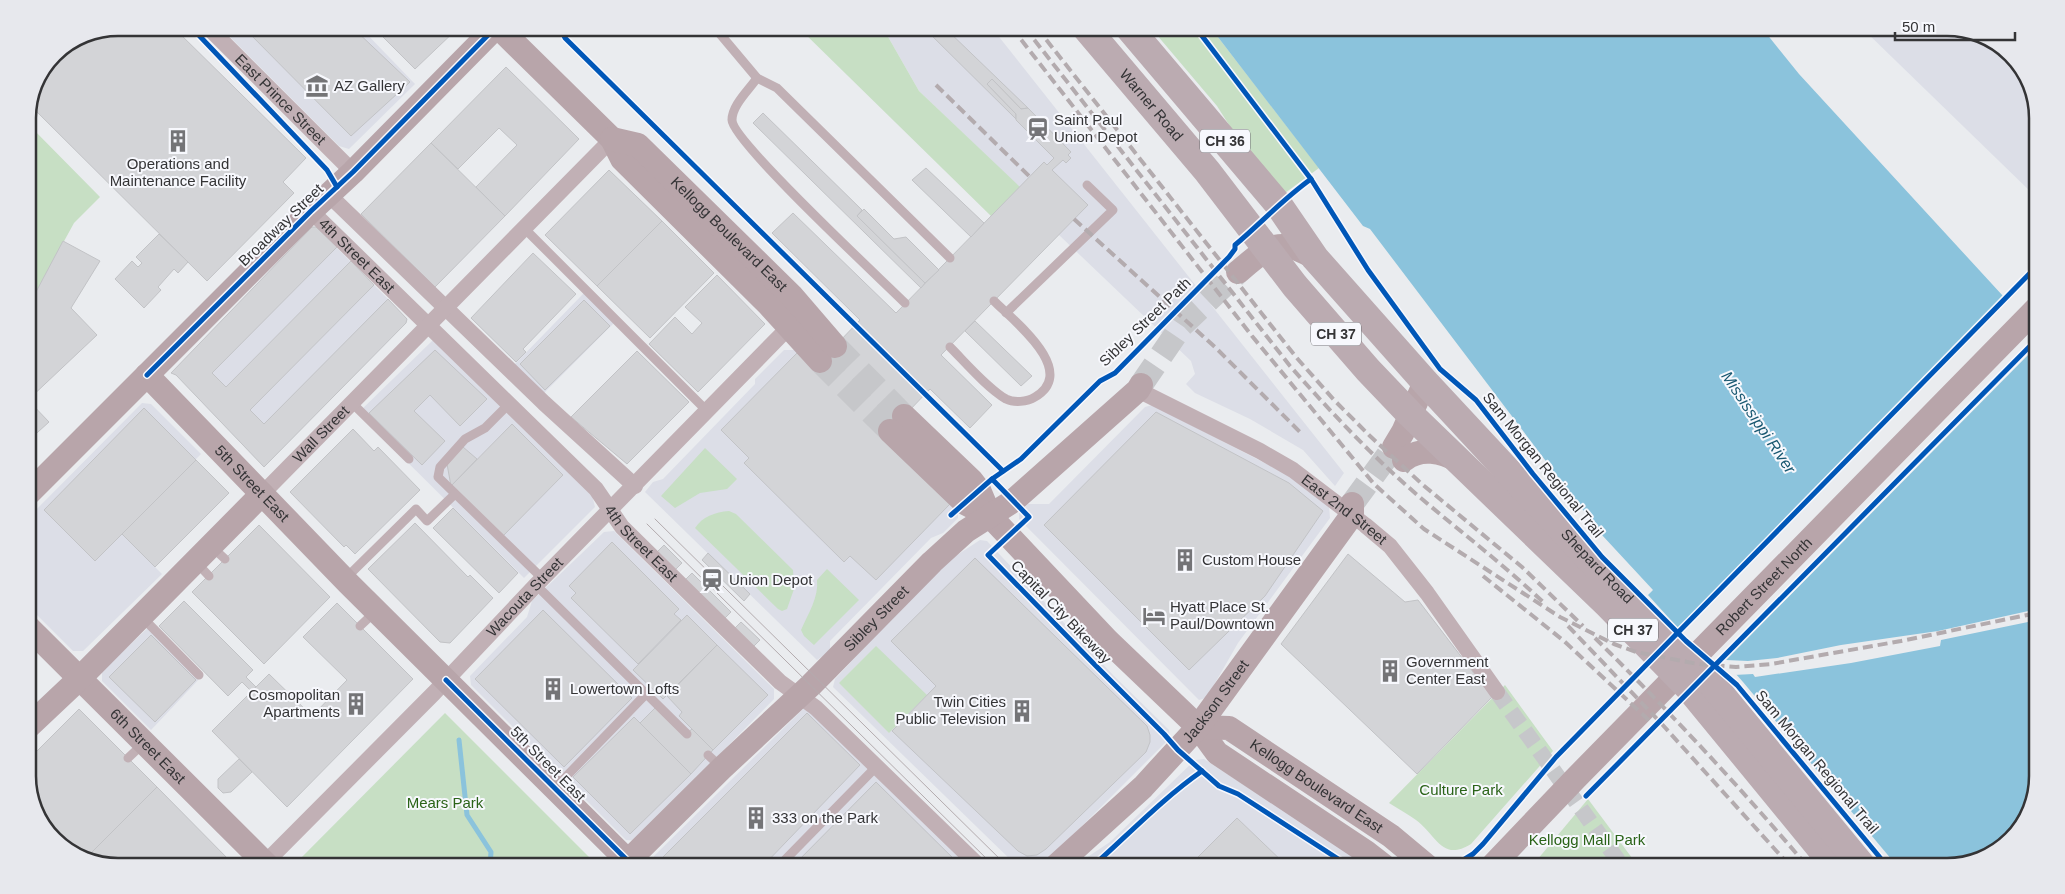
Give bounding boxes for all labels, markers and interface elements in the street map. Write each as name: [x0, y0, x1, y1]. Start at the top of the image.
scale bar: [1895, 10, 2015, 42]
text: 50 m: [1902, 18, 1935, 35]
street label: East Prince Street: [232, 50, 330, 148]
street label: Warner Road: [1116, 65, 1187, 144]
museum icon: AZ Gallery: [304, 73, 330, 99]
place label: AZ Gallery: [334, 77, 405, 94]
place label: Saint Paul Union Depot: [1054, 111, 1138, 145]
station icon: Saint Paul Union Depot: [1025, 116, 1051, 142]
building icon: Operations and Maintenance Facility: [165, 128, 191, 154]
road number: CH 36: [1200, 130, 1250, 152]
place label: Operations and Maintenance Facility: [110, 155, 247, 189]
street label: Kellogg Boulevard East: [668, 173, 792, 295]
street label: Broadway Street: [235, 179, 327, 269]
street label: 4th Street East: [316, 215, 399, 297]
street label: Sibley Street Path: [1096, 274, 1194, 369]
road number: CH 37: [1311, 322, 1361, 346]
water label: Mississippi River: [1718, 368, 1799, 477]
street label: Sam Morgan Regional Trail: [1480, 389, 1607, 541]
street label: Wall Street: [289, 401, 353, 466]
street label: 5th Street East: [212, 442, 293, 525]
street label: East 2nd Street: [1298, 471, 1391, 548]
street label: 4th Street East: [601, 501, 682, 586]
street label: Shepard Road: [1558, 525, 1637, 607]
street label: Robert Street North: [1712, 534, 1815, 638]
building icon: Custom House: [1172, 547, 1198, 573]
place label: Custom House: [1202, 551, 1301, 568]
street label: Wacouta Street: [483, 553, 567, 640]
street label: Capital City Bikeway: [1008, 557, 1115, 667]
station icon: Union Depot: [699, 567, 725, 593]
place label: Union Depot: [729, 571, 813, 588]
street label: Sibley Street: [840, 581, 912, 655]
place label: Hyatt Place St. Paul/Downtown: [1170, 598, 1274, 632]
hotel icon: Hyatt Place St. Paul/Downtown: [1141, 603, 1167, 629]
road number: CH 37: [1608, 618, 1658, 642]
place label: Government Center East: [1406, 653, 1489, 687]
street label: Jackson Street: [1179, 656, 1252, 746]
building icon: Government Center East: [1377, 658, 1403, 684]
building icon: Lowertown Lofts: [540, 676, 566, 702]
place label: Lowertown Lofts: [570, 680, 679, 697]
place label: Cosmopolitan Apartments: [248, 686, 340, 720]
street label: Sam Morgan Regional Trail: [1752, 687, 1882, 837]
building icon: Cosmopolitan Apartments: [343, 691, 369, 717]
place label: Twin Cities Public Television: [895, 693, 1006, 727]
building icon: Twin Cities Public Television: [1009, 698, 1035, 724]
street label: 6th Street East: [107, 705, 190, 788]
street label: 5th Street East: [507, 723, 590, 805]
street label: Kellogg Boulevard East: [1247, 735, 1387, 837]
park label: Culture Park: [1419, 781, 1503, 798]
park label: Mears Park: [407, 794, 484, 811]
building icon: 333 on the Park: [743, 805, 769, 831]
place label: 333 on the Park: [772, 809, 878, 826]
park label: Kellogg Mall Park: [1529, 831, 1646, 848]

